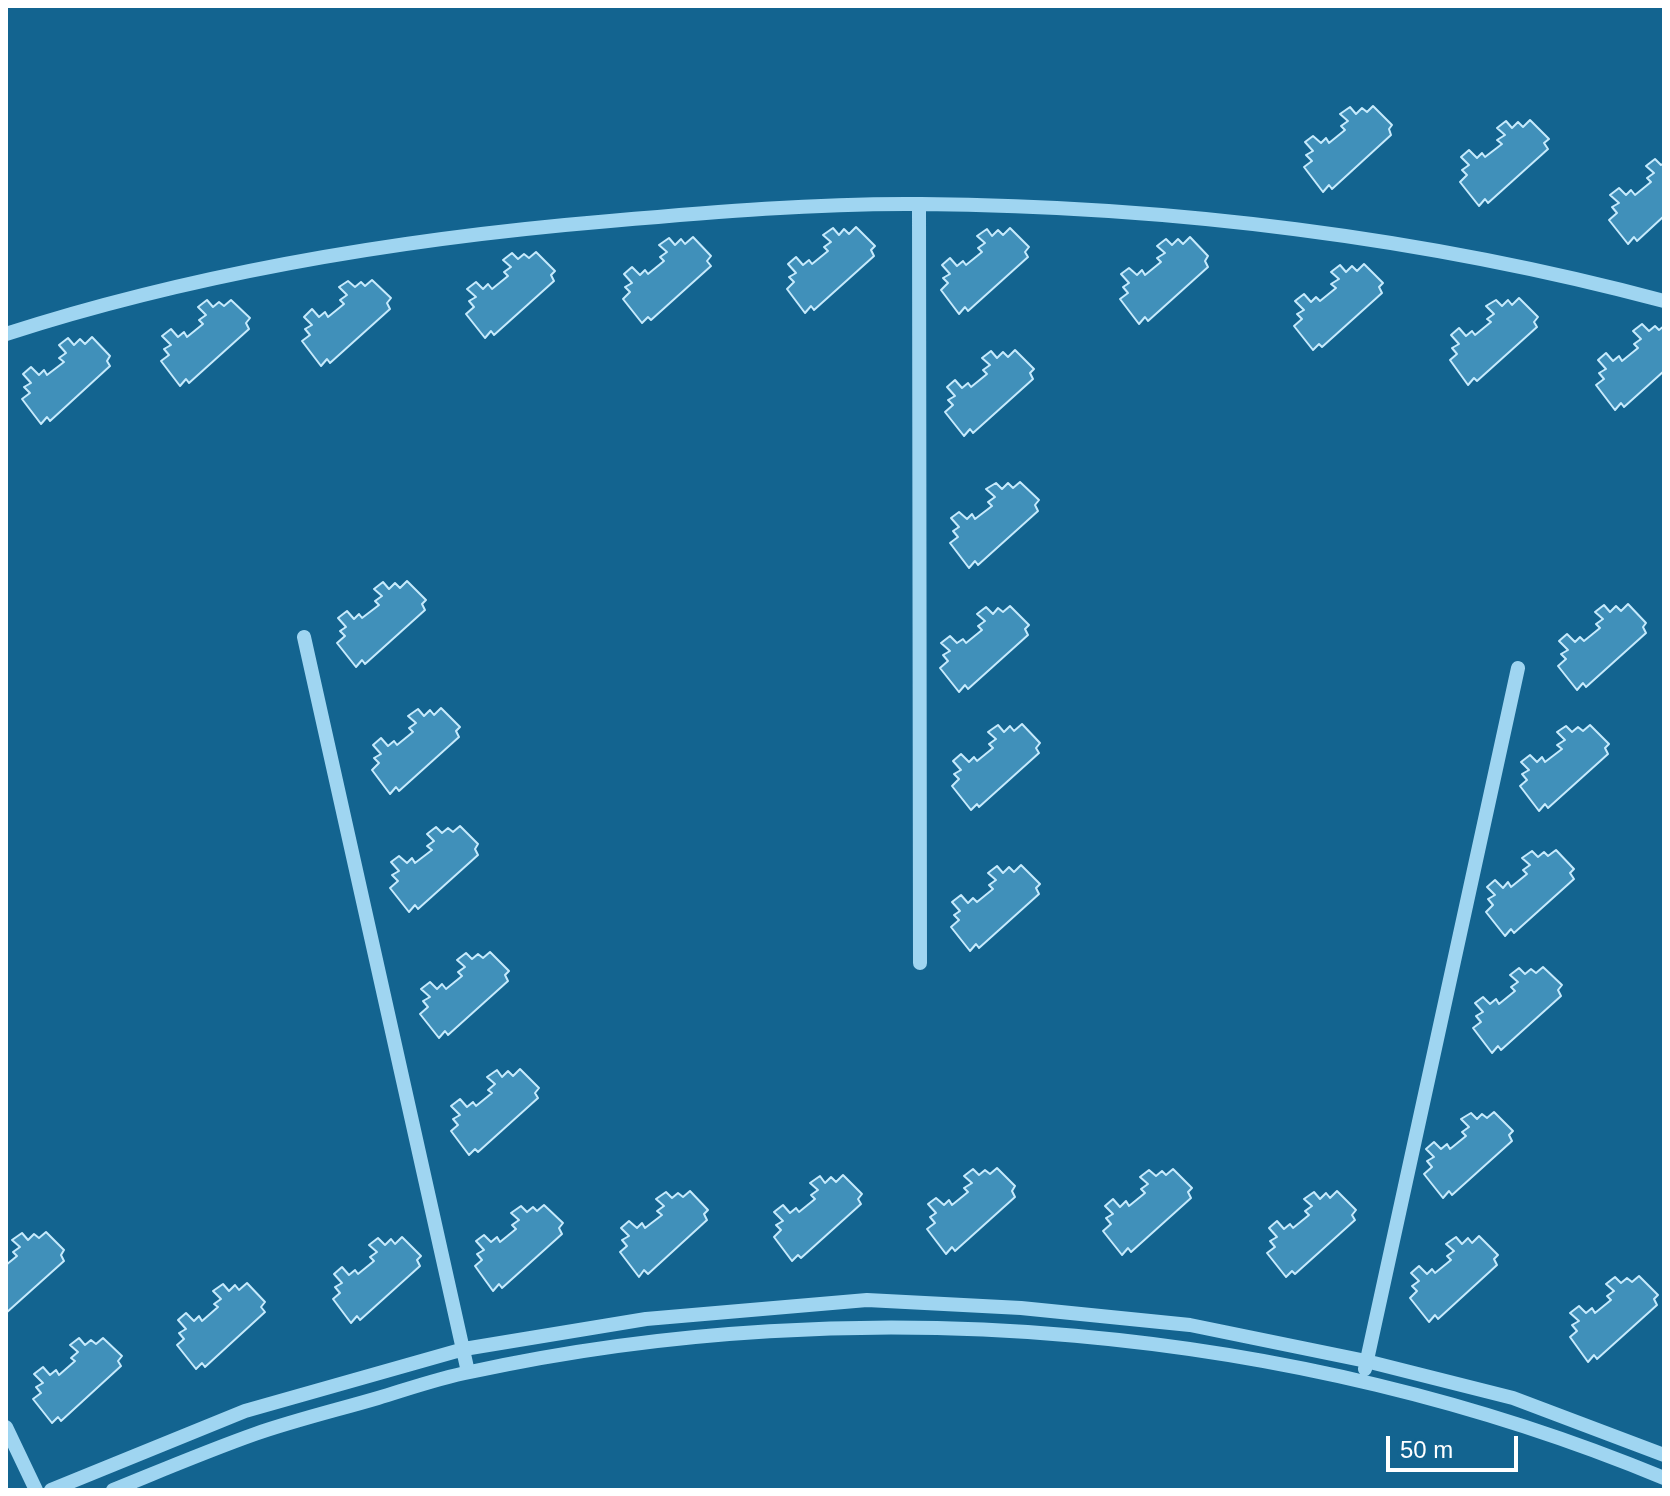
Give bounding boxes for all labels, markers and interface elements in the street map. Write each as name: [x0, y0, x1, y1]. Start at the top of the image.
scale bar: [1390, 1420, 1522, 1470]
text: 50 m: [1400, 1436, 1453, 1463]

